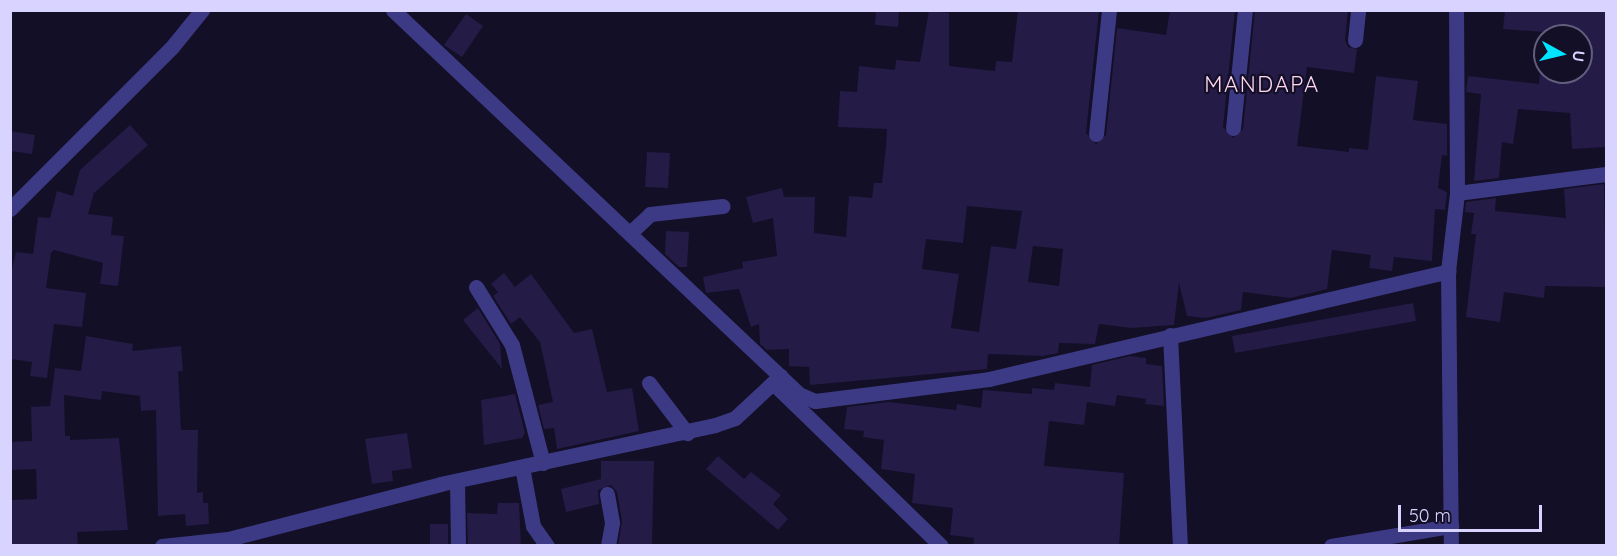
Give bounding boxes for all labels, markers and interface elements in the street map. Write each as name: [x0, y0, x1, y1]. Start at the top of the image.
north arrow: [1533, 24, 1593, 84]
text: U: [1568, 49, 1590, 63]
district label: MANDAPA: [1204, 72, 1320, 98]
scale bar: [1401, 493, 1545, 531]
text: 50 m: [1409, 504, 1451, 527]

